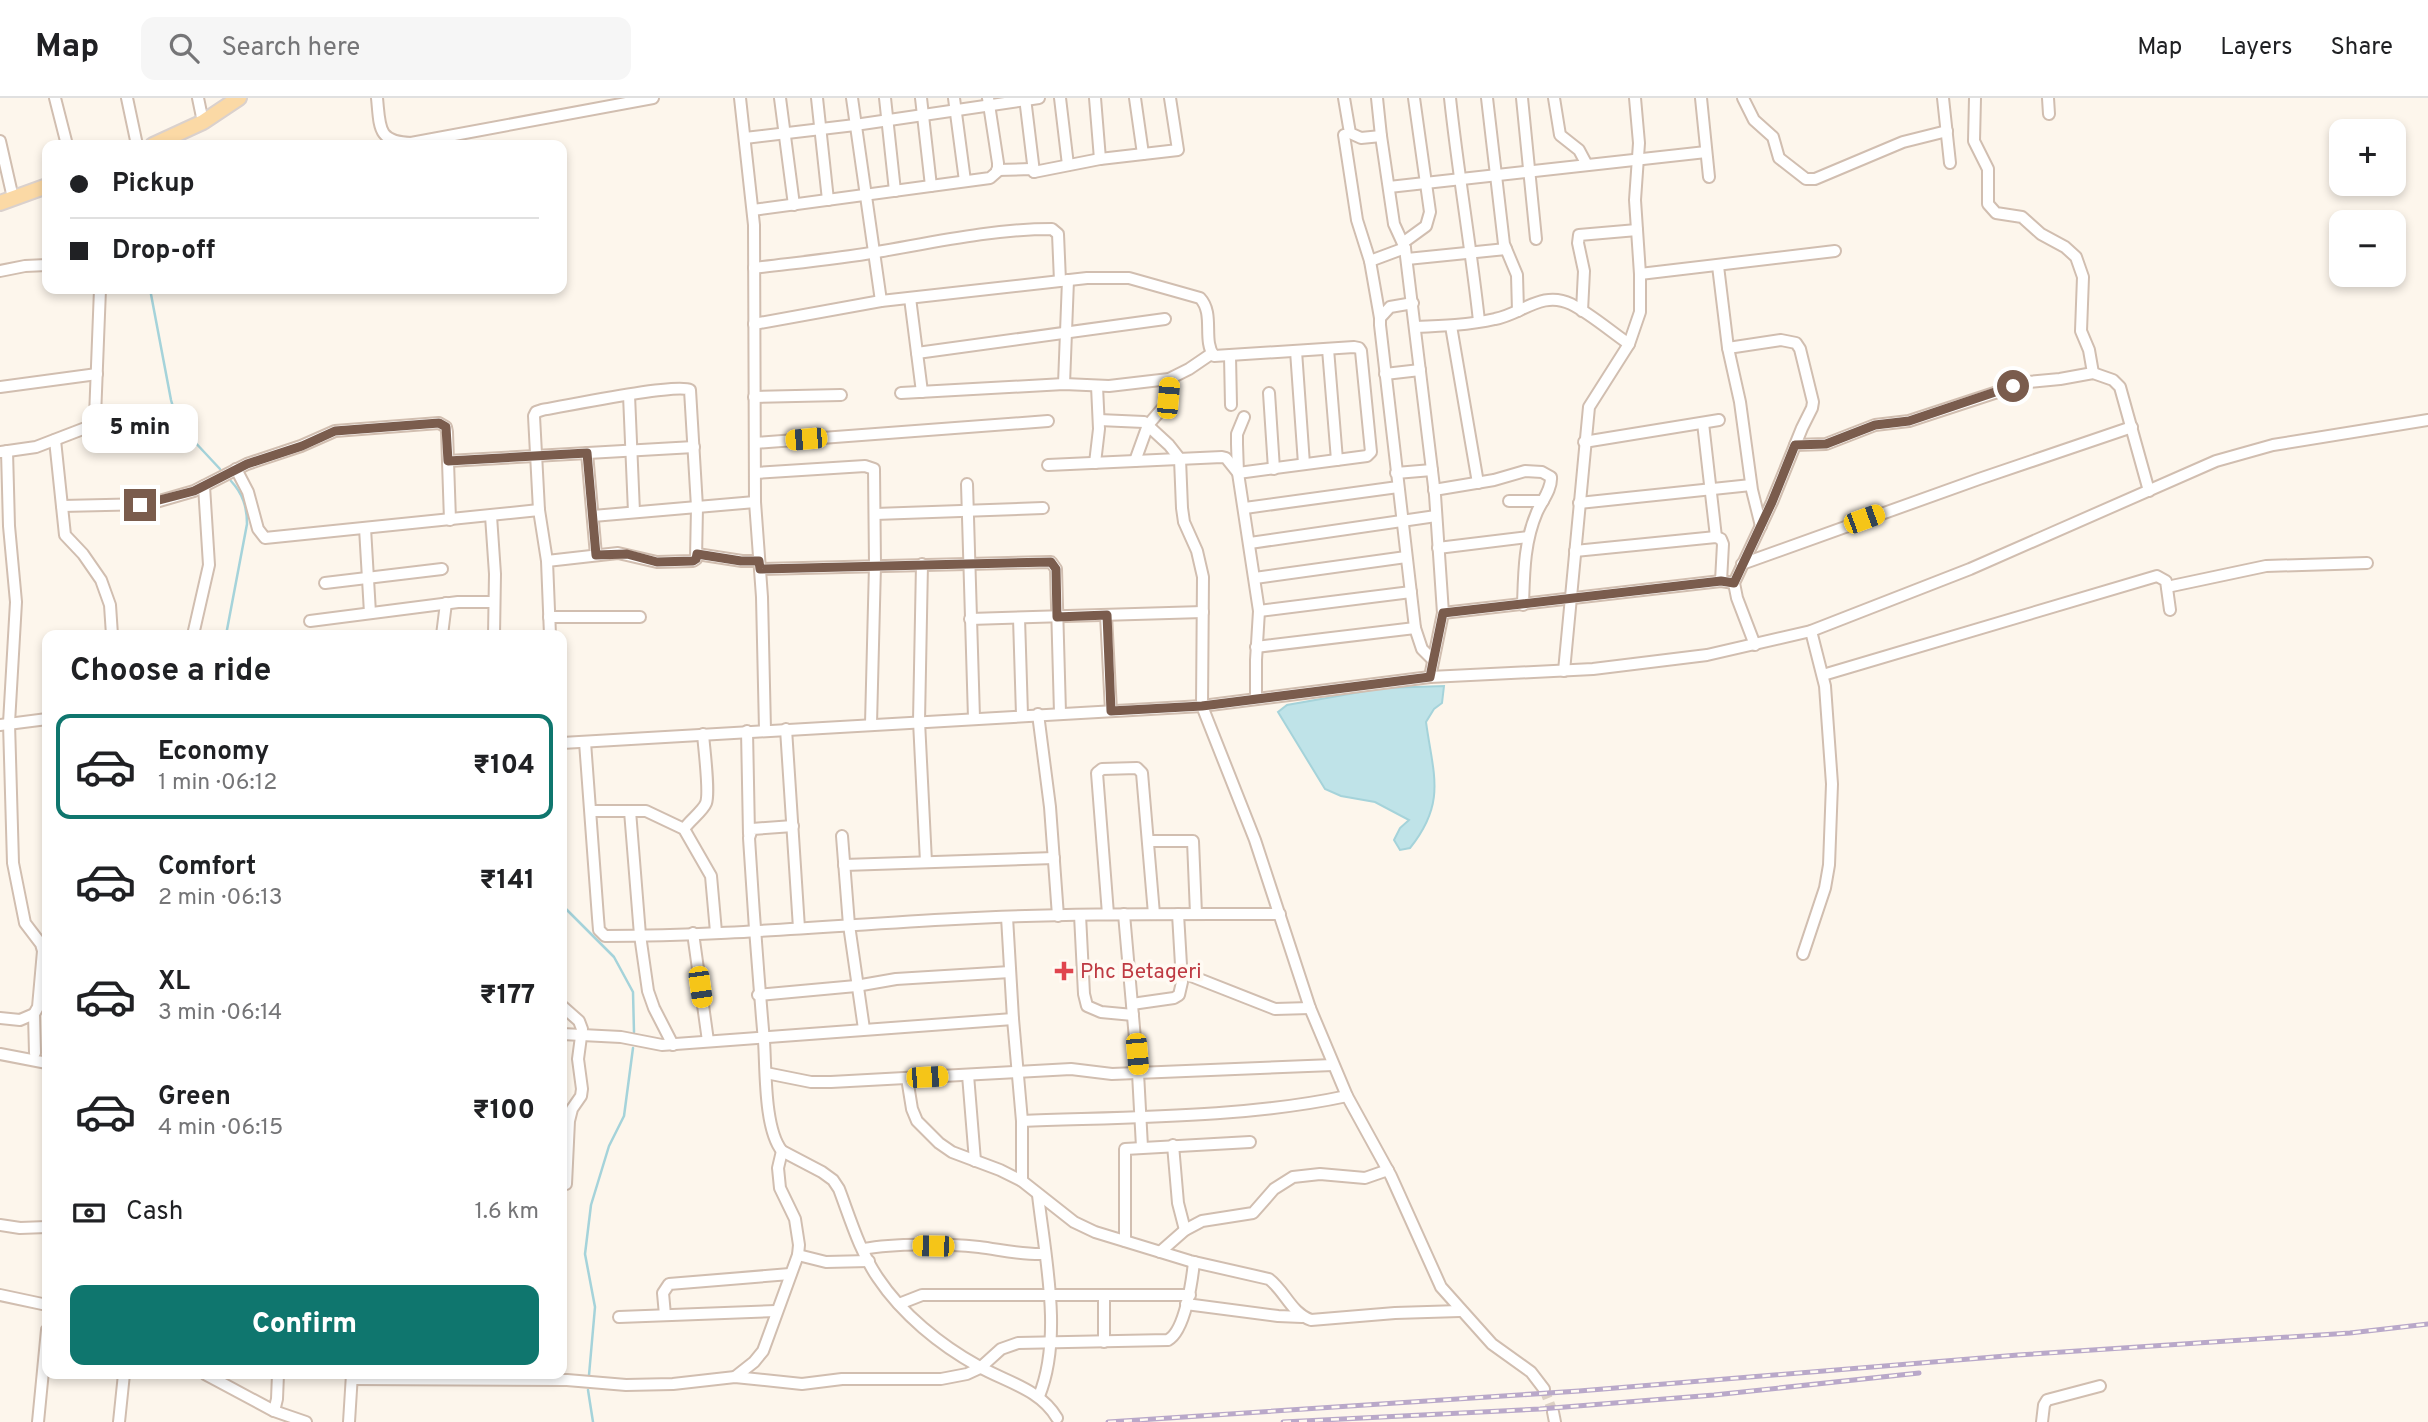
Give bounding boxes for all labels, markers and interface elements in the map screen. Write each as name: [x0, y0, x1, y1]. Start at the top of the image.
search box: [141, 17, 631, 80]
text: Map: [35, 27, 99, 69]
icon: search: [165, 29, 203, 67]
text: Search here: [221, 32, 360, 65]
text: Map: [2137, 33, 2182, 63]
text: Layers: [2220, 33, 2292, 63]
text: Share: [2330, 33, 2393, 63]
map controls: [2329, 119, 2406, 287]
button: +: [2329, 119, 2406, 196]
text: Pickup: [112, 168, 195, 201]
button: −: [2329, 210, 2406, 287]
text: Drop-off: [112, 235, 215, 268]
route start: [1997, 370, 2029, 402]
car: [1156, 376, 1181, 420]
callout: 5 min: [82, 404, 198, 452]
text: 5 min: [110, 414, 170, 443]
car: [785, 427, 828, 451]
route end: [124, 489, 156, 521]
car: [1841, 502, 1888, 536]
text: Choose a ride: [70, 652, 271, 692]
icon: car: [74, 735, 137, 798]
text: Economy: [158, 736, 269, 769]
text: ₹104: [473, 750, 535, 783]
text: 1 min · 06:12: [158, 769, 277, 798]
icon: car: [74, 850, 137, 913]
text: Comfort: [158, 851, 256, 884]
text: ₹141: [479, 865, 535, 898]
text: 2 min · 06:13: [158, 884, 283, 913]
place label: Phc Betageri: [1080, 959, 1202, 986]
marker: Phc Betageri: [1054, 961, 1074, 981]
icon: car: [74, 965, 137, 1028]
car: [687, 965, 714, 1009]
text: XL: [158, 966, 190, 999]
text: ₹177: [479, 980, 535, 1013]
text: 3 min · 06:14: [158, 999, 282, 1028]
car: [1125, 1032, 1150, 1076]
car: [906, 1065, 949, 1089]
icon: car: [74, 1080, 137, 1143]
text: Green: [158, 1081, 231, 1114]
text: ₹100: [472, 1095, 535, 1128]
text: 4 min · 06:15: [158, 1114, 283, 1143]
icon: cash: [70, 1194, 108, 1232]
text: Cash: [126, 1196, 183, 1229]
text: 1.6 km: [474, 1198, 539, 1227]
car: [912, 1235, 955, 1257]
button: Confirm: [70, 1285, 539, 1365]

